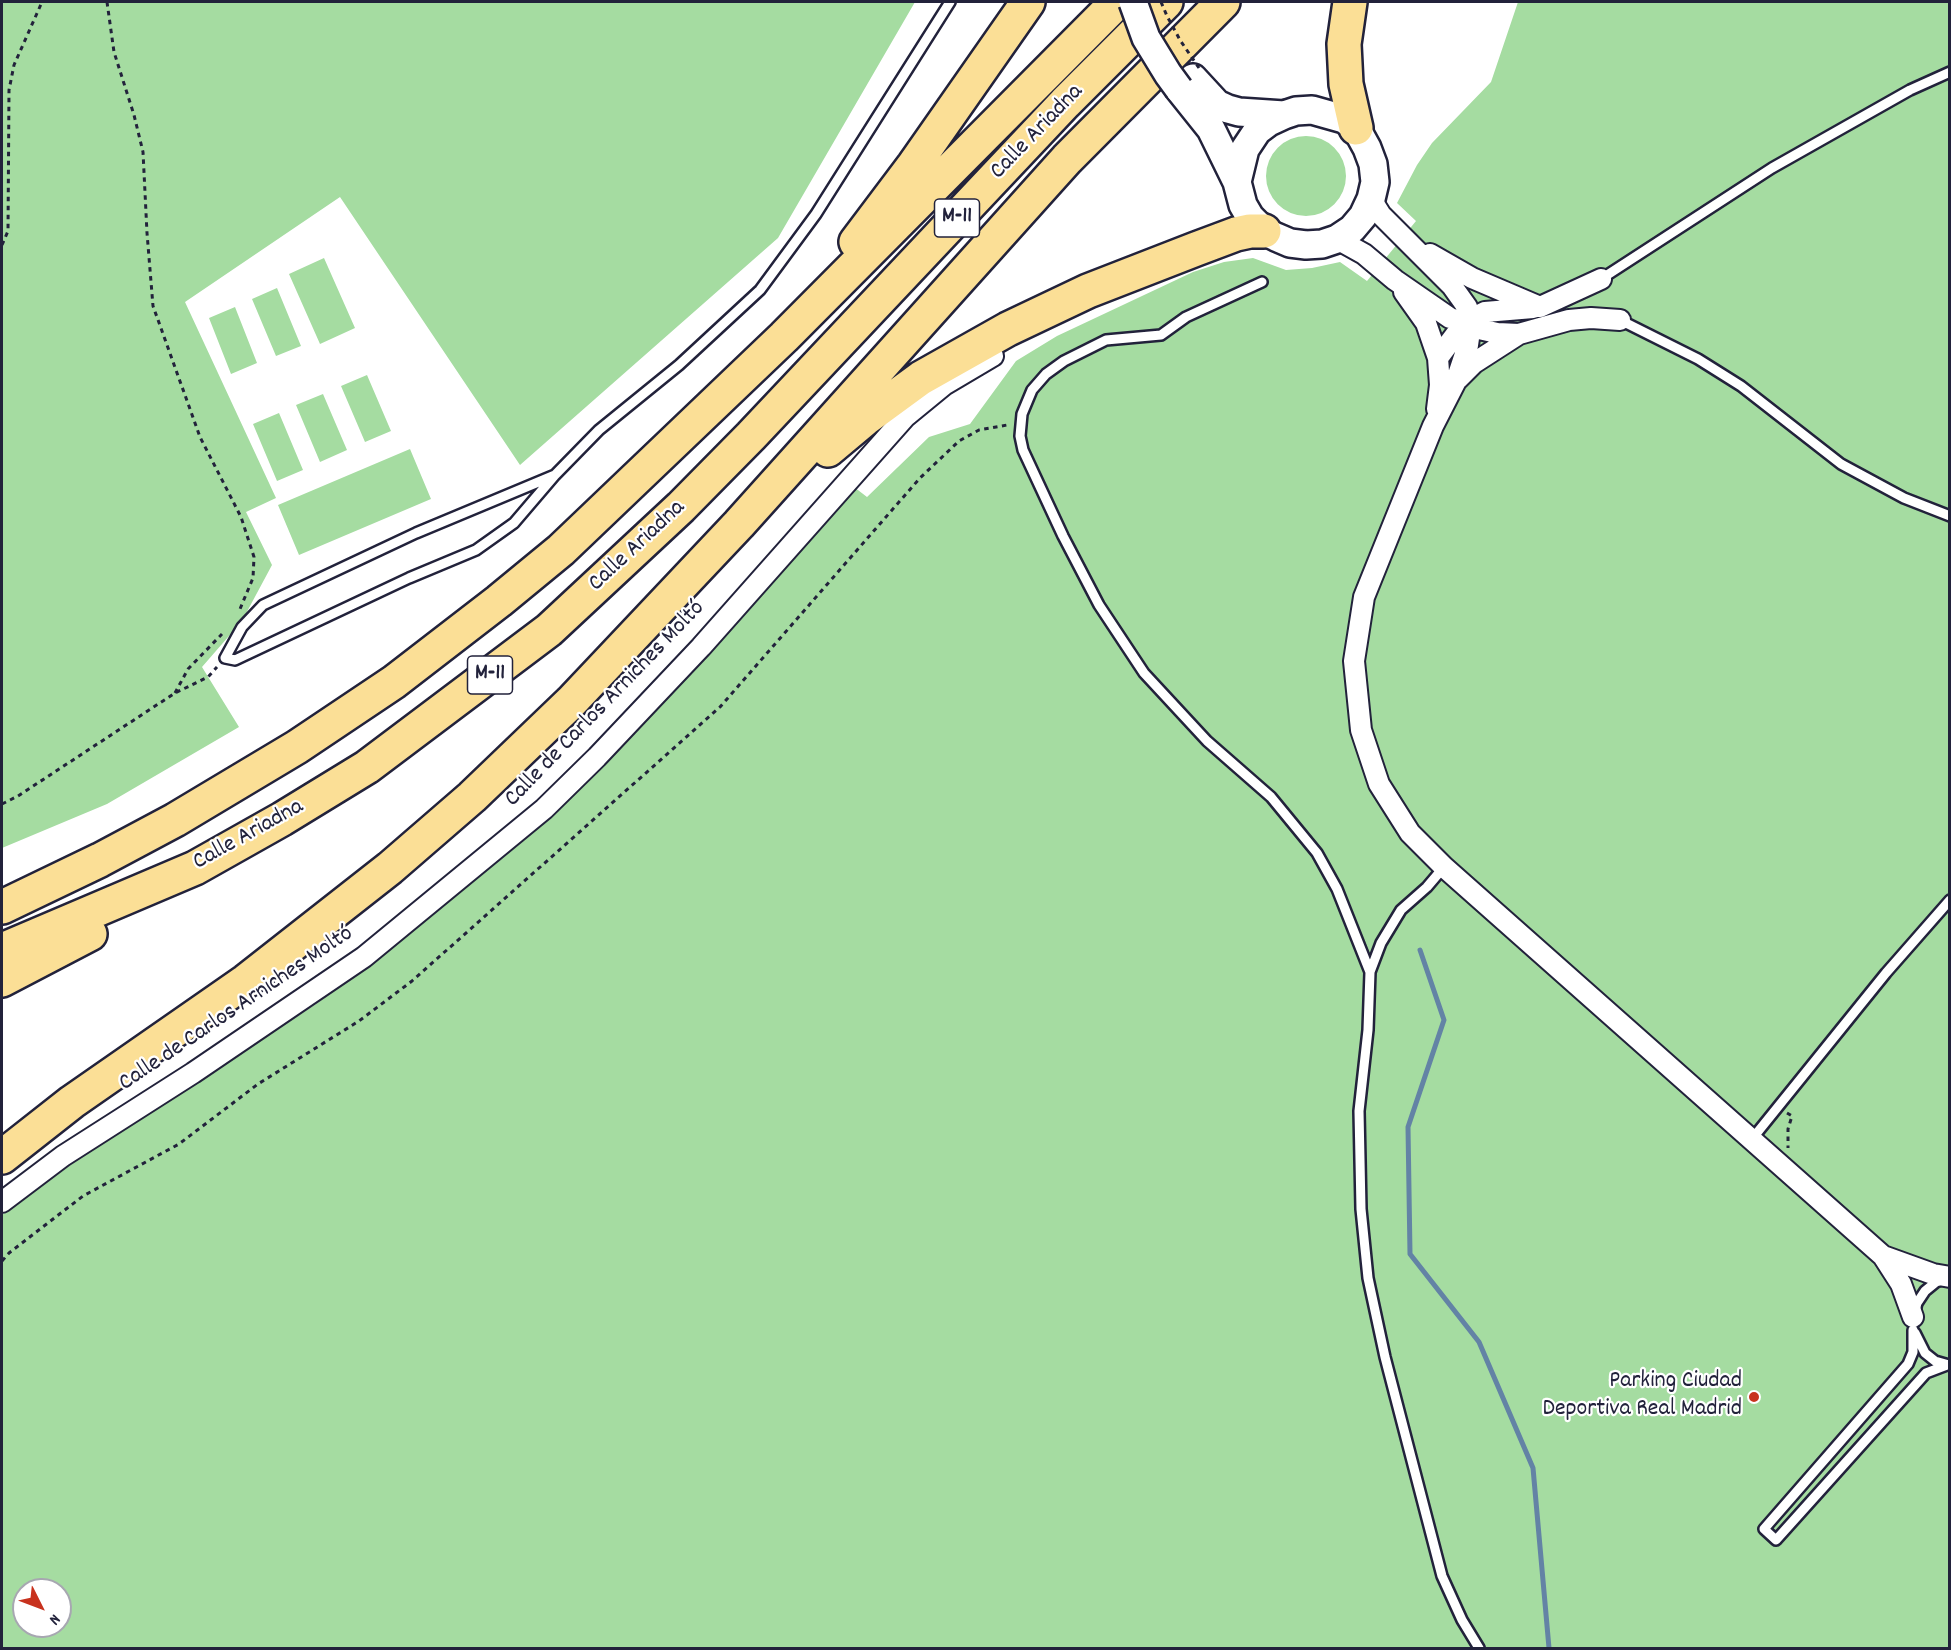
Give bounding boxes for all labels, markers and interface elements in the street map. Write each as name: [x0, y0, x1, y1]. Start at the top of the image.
street label: Calle Ariadna: [985, 79, 1091, 187]
road number: M-11: [934, 199, 980, 237]
street label: Calle Ariadna: [584, 495, 692, 599]
street label: Calle de Carlos Arniches Moltó: [500, 596, 712, 814]
road number: M-11: [468, 656, 512, 694]
street label: Calle Ariadna: [189, 794, 309, 878]
street label: Calle de Carlos Arniches Moltó: [114, 921, 360, 1099]
place label: Parking Ciudad Deportiva Real Madrid: [1543, 1369, 1742, 1425]
marker: Parking Ciudad Deportiva Real Madrid: [1747, 1390, 1761, 1404]
north arrow: [12, 1578, 72, 1638]
text: N: [43, 1608, 65, 1630]

